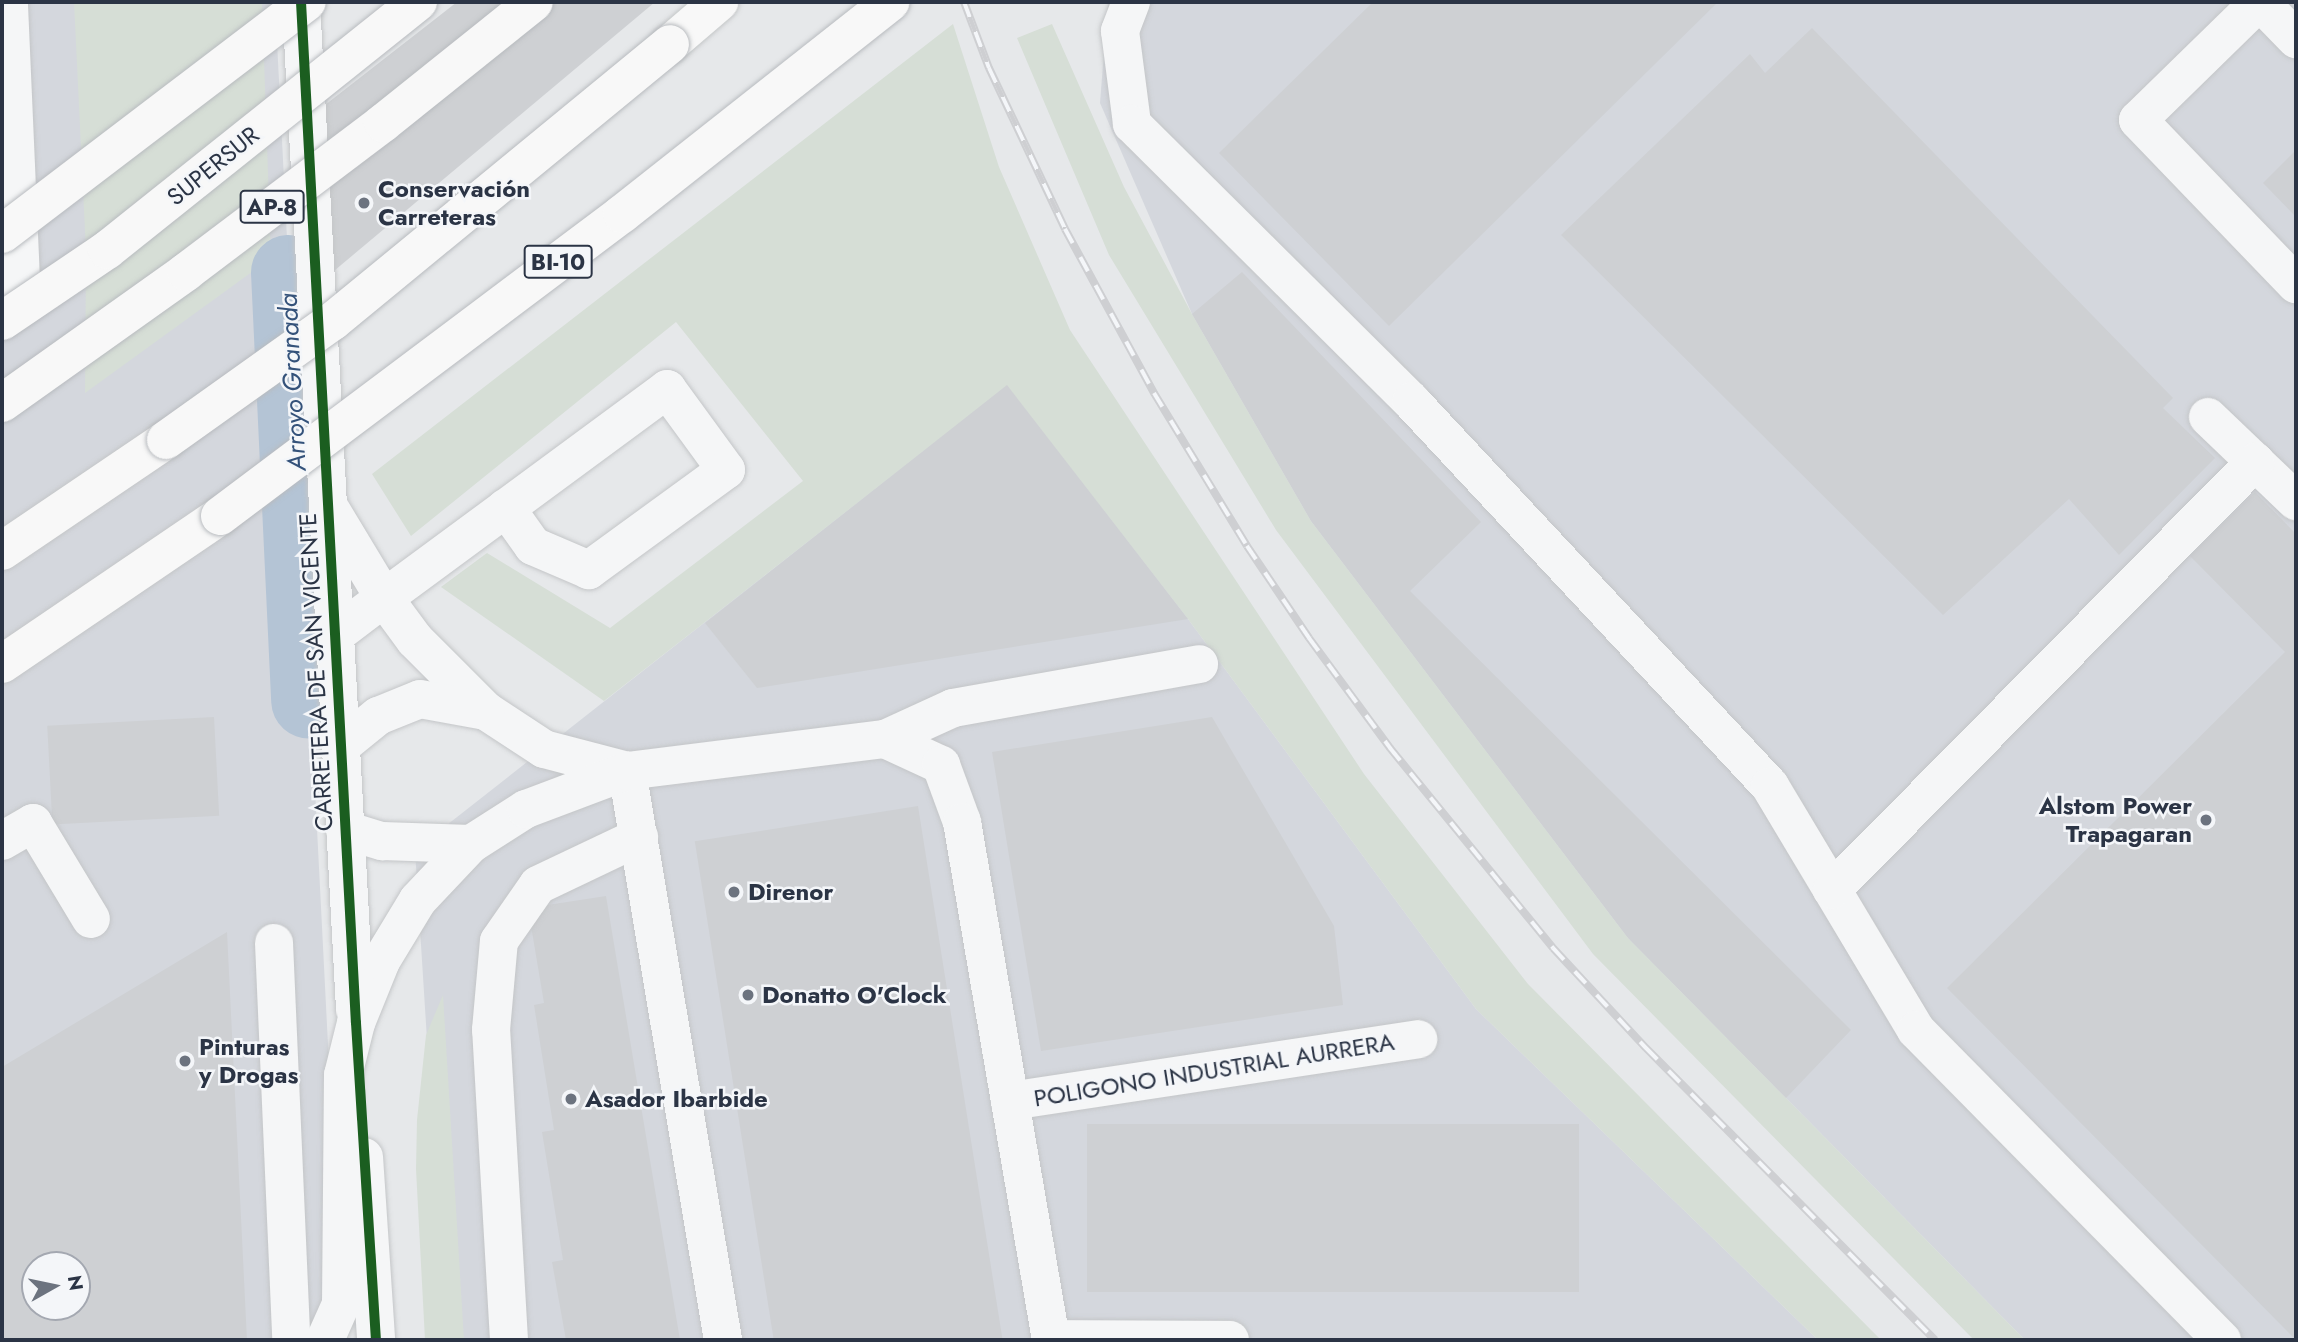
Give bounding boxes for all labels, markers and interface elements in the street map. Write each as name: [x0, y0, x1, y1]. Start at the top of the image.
street label: SUPERSUR: [161, 120, 265, 212]
place label: Conservación Carreteras: [378, 175, 530, 231]
road number: AP-8: [239, 188, 305, 227]
marker: Conservación Carreteras: [356, 195, 372, 211]
road number: BI-10: [523, 243, 593, 282]
water label: Arroyo Granada: [273, 292, 313, 472]
street label: CARRETERA DE SAN VICENTE: [293, 512, 339, 832]
place label: Alstom Power Trapagaran: [2039, 792, 2192, 848]
marker: Alstom Power Trapagaran: [2198, 812, 2214, 828]
place label: Direnor: [748, 878, 833, 906]
marker: Direnor: [726, 884, 742, 900]
place label: Donatto O'Clock: [762, 981, 947, 1009]
marker: Donatto O'Clock: [740, 987, 756, 1003]
street label: POLIGONO INDUSTRIAL AURRERA: [1032, 1027, 1396, 1113]
place label: Pinturas y Drogas: [199, 1033, 298, 1089]
marker: Pinturas y Drogas: [177, 1053, 193, 1069]
place label: Asador Ibarbide: [585, 1085, 768, 1113]
marker: Asador Ibarbide: [563, 1091, 579, 1107]
north arrow: [21, 1251, 91, 1321]
text: N: [61, 1273, 90, 1293]

